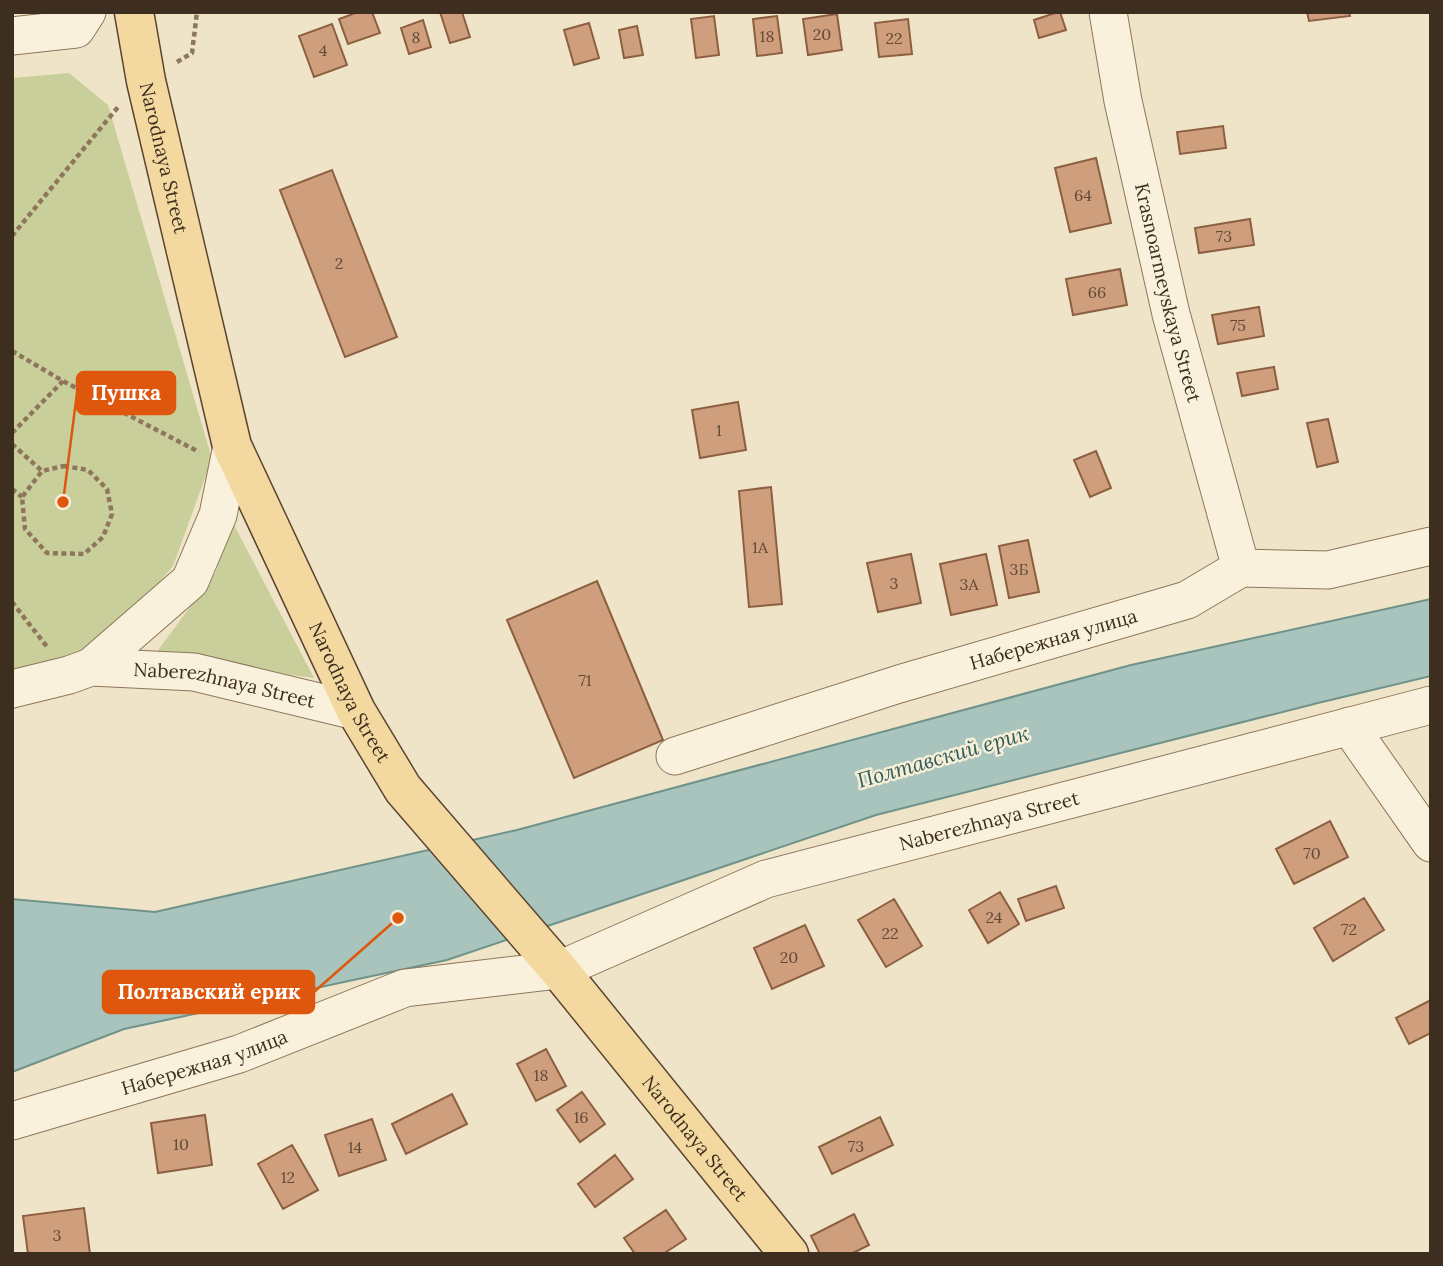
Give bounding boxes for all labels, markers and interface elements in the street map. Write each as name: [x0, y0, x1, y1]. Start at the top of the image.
house number: 20: [813, 24, 831, 44]
house number: 18: [760, 26, 774, 46]
house number: 8: [412, 27, 421, 47]
house number: 22: [885, 28, 903, 48]
house number: 4: [319, 40, 328, 60]
street label: Narodnaya Street: [135, 80, 194, 237]
street label: Krasnoarmeyskaya Street: [1130, 181, 1207, 405]
house number: 64: [1074, 185, 1092, 205]
house number: 73: [1216, 226, 1232, 246]
house number: 2: [335, 253, 343, 273]
house number: 66: [1088, 282, 1106, 302]
house number: 75: [1230, 315, 1246, 335]
callout: Пушка: [77, 372, 175, 414]
text: Пушка: [91, 379, 161, 406]
house number: 1: [716, 420, 722, 440]
house number: 1А: [752, 537, 769, 557]
house number: 3Б: [1010, 559, 1028, 579]
house number: 3: [890, 573, 899, 593]
house number: 3А: [960, 574, 979, 594]
street label: Набережная улица: [967, 603, 1140, 675]
street label: Narodnaya Street: [304, 618, 396, 767]
street label: Naberezhnaya Street: [133, 657, 318, 713]
house number: 71: [578, 670, 592, 690]
water label: Полтавский ерик: [854, 719, 1032, 794]
street label: Naberezhnaya Street: [896, 785, 1082, 856]
house number: 70: [1303, 843, 1321, 863]
house number: 24: [986, 907, 1003, 927]
house number: 72: [1341, 919, 1357, 939]
house number: 22: [881, 923, 899, 943]
house number: 20: [780, 947, 798, 967]
callout: Полтавский ерик: [103, 971, 314, 1013]
text: Полтавский ерик: [118, 978, 301, 1005]
street label: Набережная улица: [118, 1024, 291, 1100]
house number: 18: [534, 1065, 548, 1085]
street label: Narodnaya Street: [637, 1070, 754, 1206]
house number: 16: [573, 1107, 589, 1127]
house number: 10: [173, 1134, 189, 1154]
house number: 73: [848, 1136, 864, 1156]
house number: 14: [348, 1137, 363, 1157]
house number: 12: [281, 1167, 295, 1187]
house number: 3: [53, 1225, 62, 1245]

